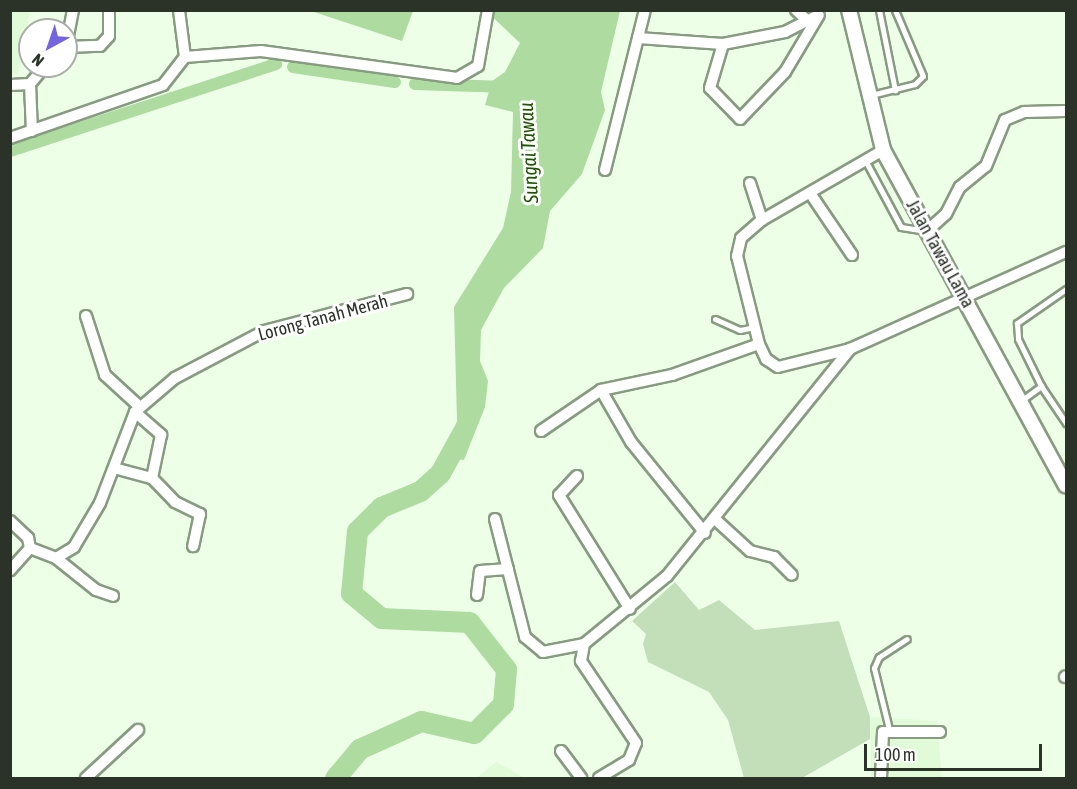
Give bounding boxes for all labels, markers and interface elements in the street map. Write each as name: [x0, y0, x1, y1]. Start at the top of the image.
north arrow: [18, 18, 78, 78]
text: N: [28, 50, 47, 70]
water label: Sungai Tawau: [513, 102, 543, 204]
street label: Jalan Tawau Lama: [901, 196, 979, 312]
street label: Lorong Tanah Merah: [256, 290, 390, 346]
scale bar: [867, 732, 1046, 770]
text: 100 m: [875, 744, 916, 765]

